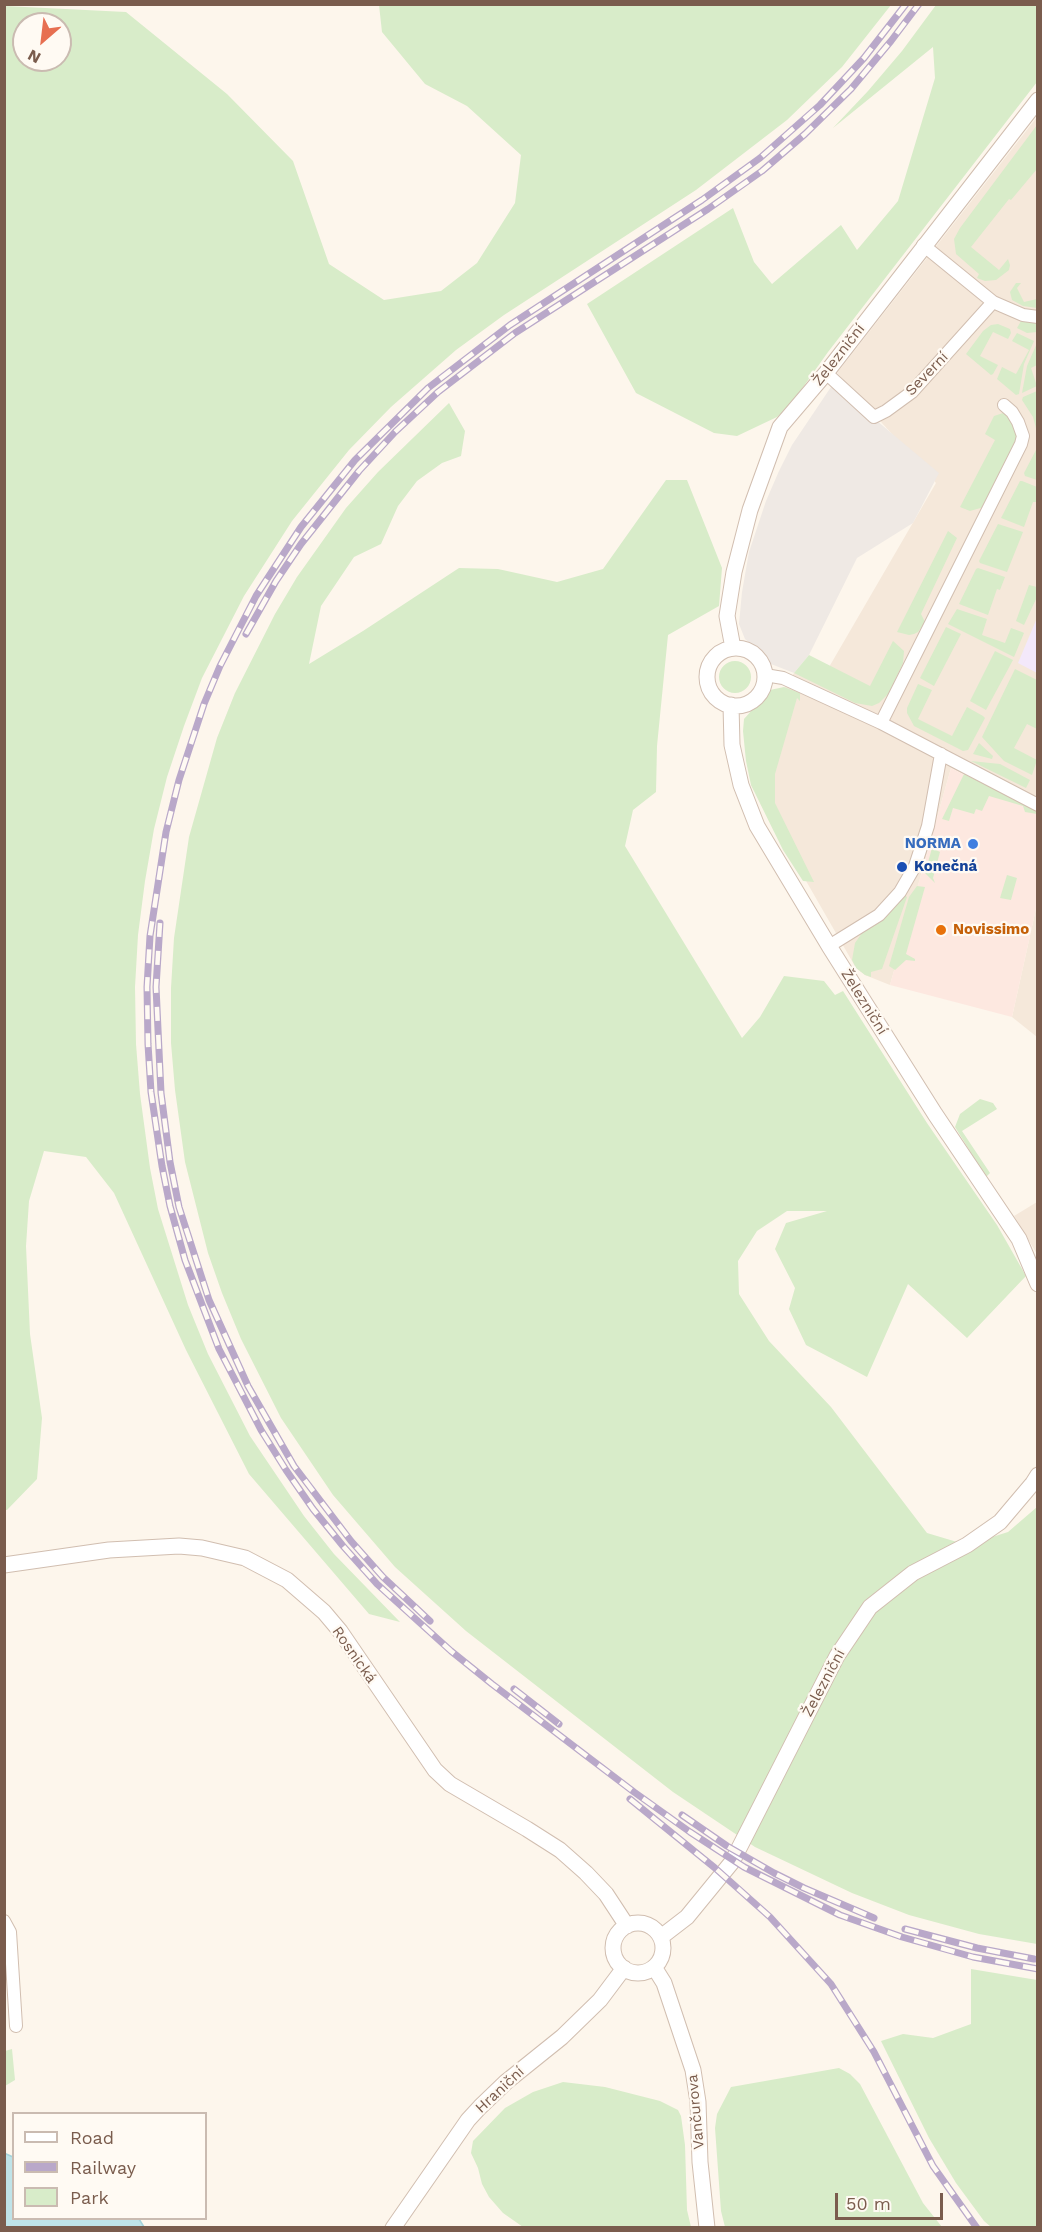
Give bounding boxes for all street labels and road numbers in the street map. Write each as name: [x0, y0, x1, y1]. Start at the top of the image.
street label: Železniční: [809, 320, 869, 390]
street label: Severní: [902, 348, 952, 400]
street label: Železniční: [837, 966, 891, 1038]
street label: Rosnická: [328, 1623, 380, 1687]
street label: Železniční: [799, 1646, 849, 1720]
street label: Hraniční: [472, 2063, 528, 2117]
street label: Vančurova: [684, 2074, 708, 2150]

